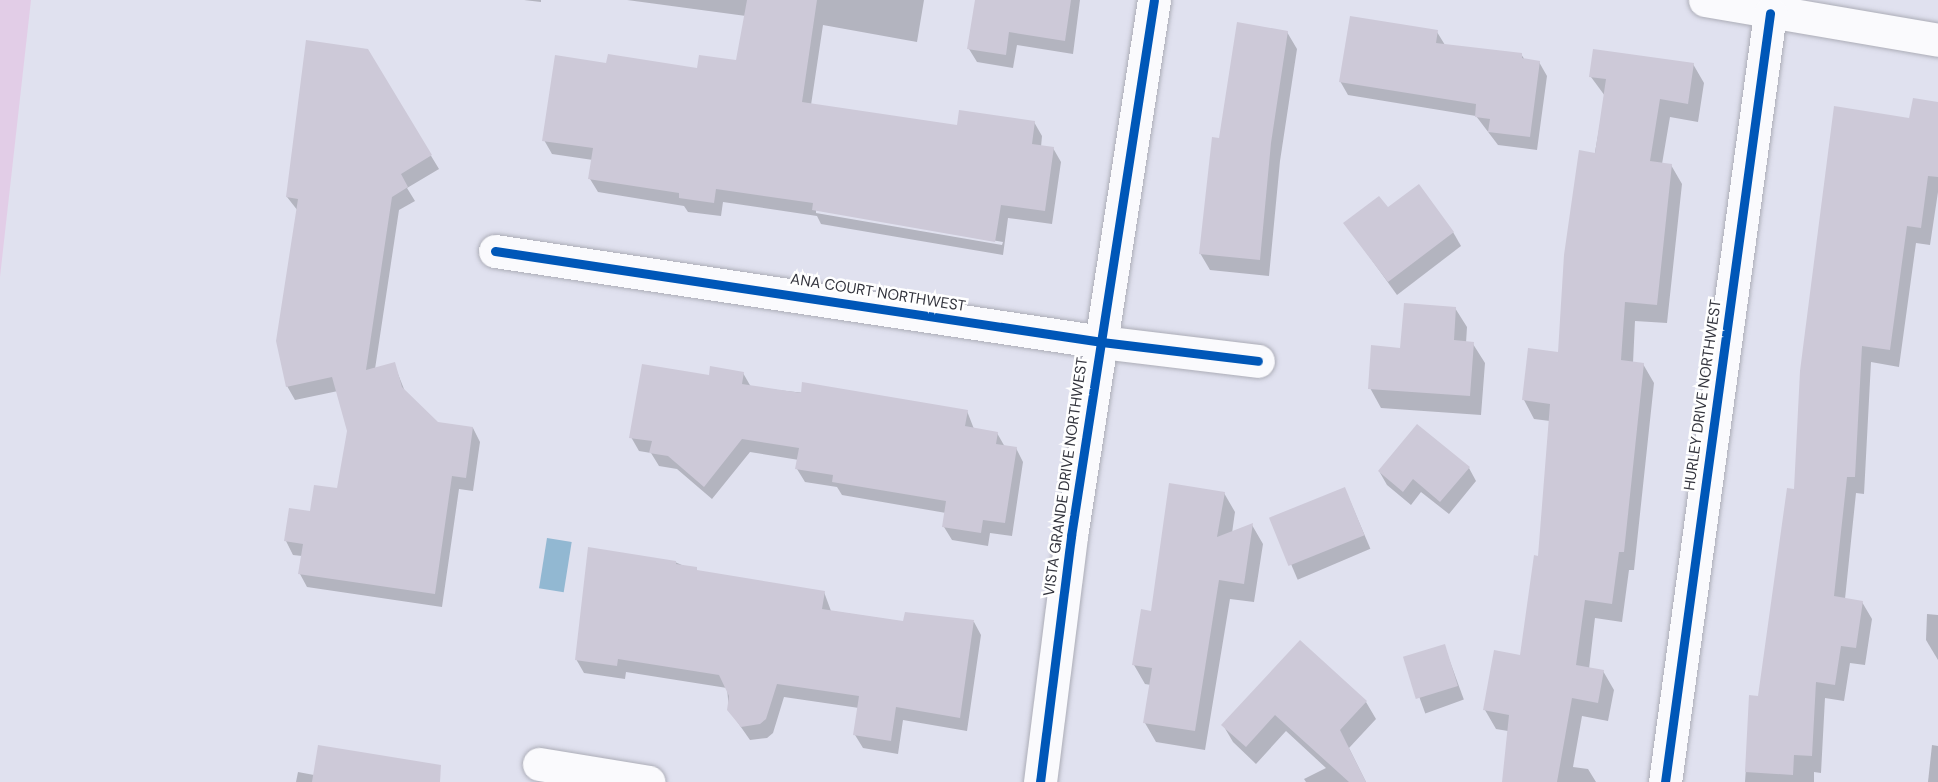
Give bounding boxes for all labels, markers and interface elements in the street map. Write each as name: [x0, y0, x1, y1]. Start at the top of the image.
street label: ANA COURT NORTHWEST: [789, 270, 967, 316]
street label: HURLEY DRIVE NORTHWEST: [1681, 298, 1725, 492]
street label: VISTA GRANDE DRIVE NORTHWEST: [1040, 356, 1092, 598]

